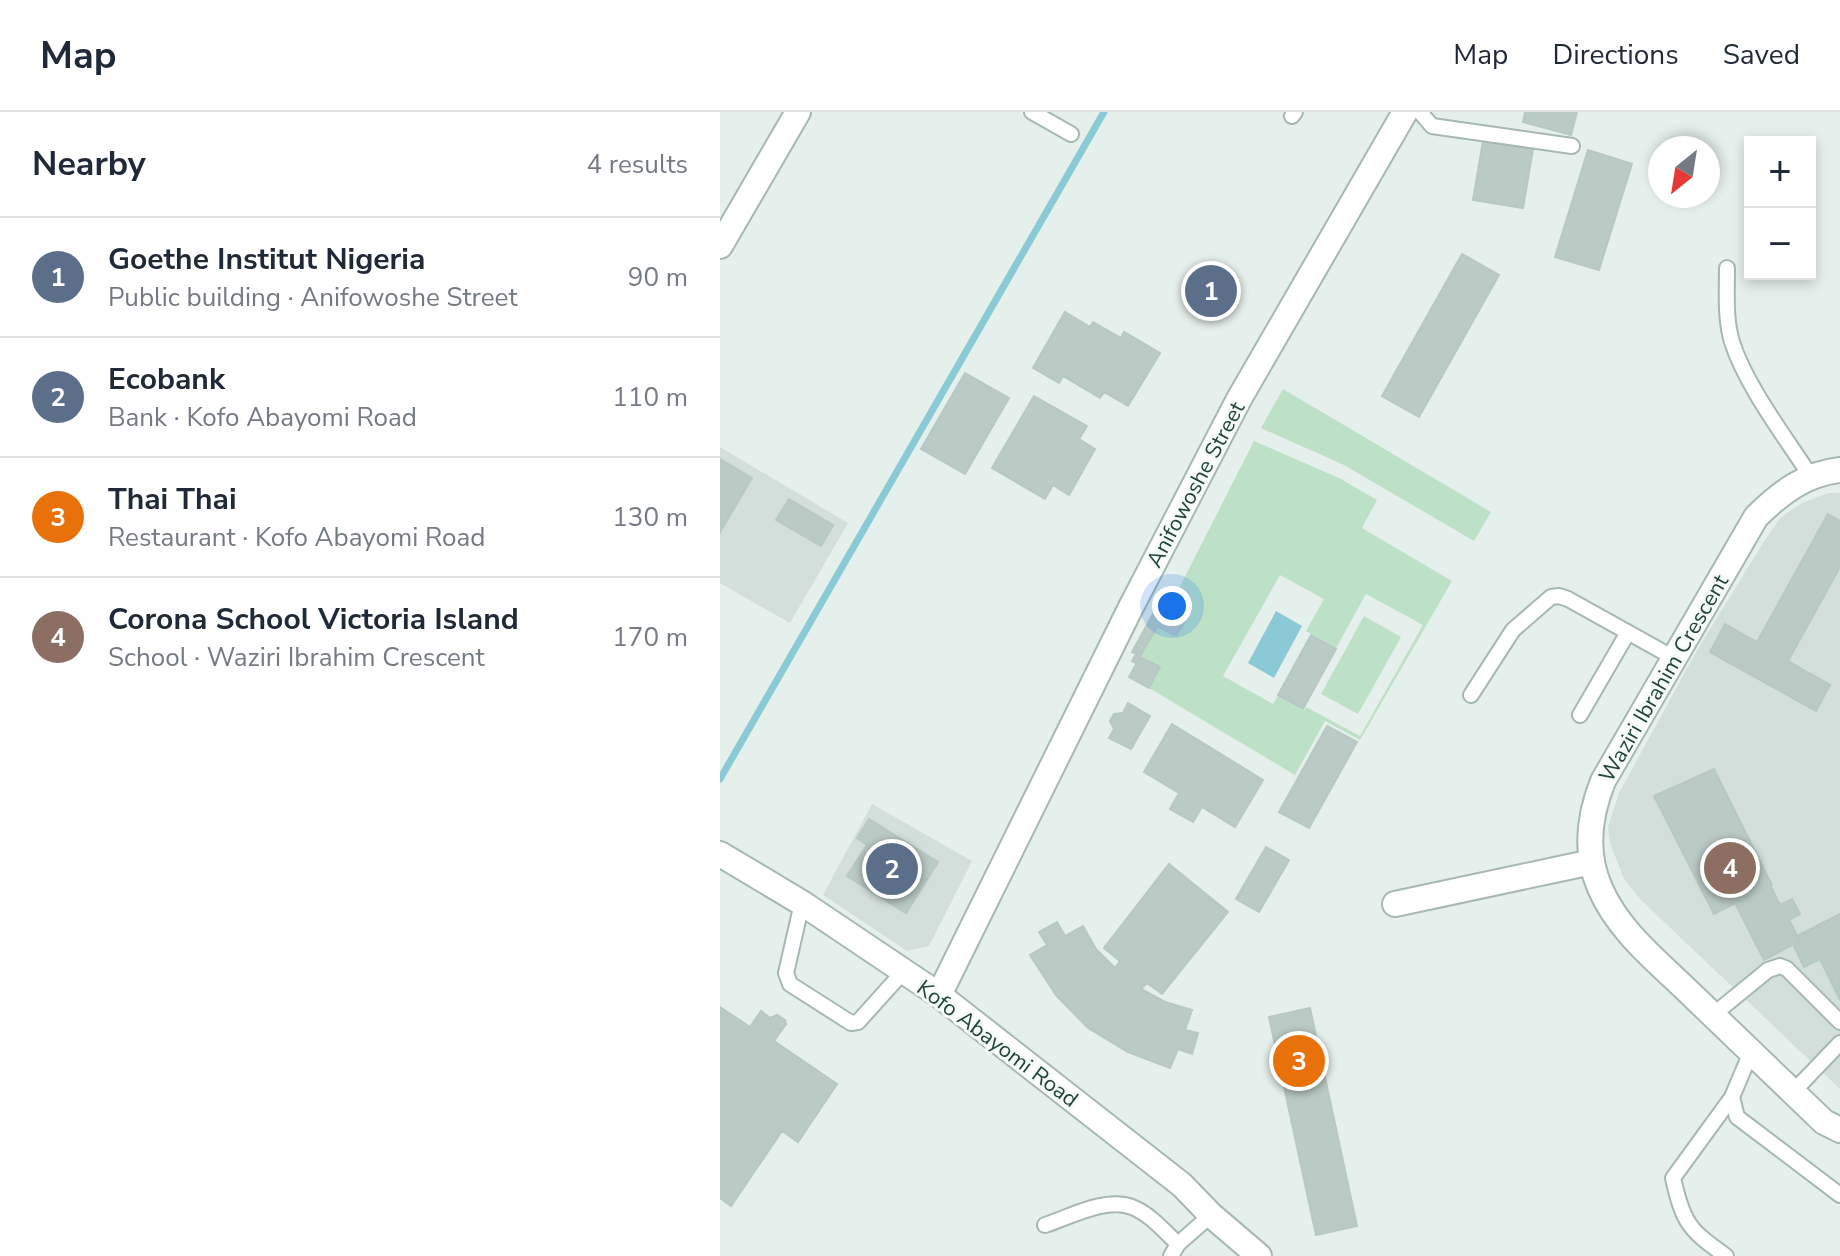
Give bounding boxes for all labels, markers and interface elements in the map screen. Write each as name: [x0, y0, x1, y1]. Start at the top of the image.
text: Map: [40, 30, 117, 81]
text: Map: [1453, 36, 1508, 74]
text: Directions: [1552, 36, 1679, 74]
text: Saved: [1723, 36, 1800, 74]
north arrow: [1648, 136, 1720, 208]
map controls: [1744, 136, 1816, 280]
button: +: [1744, 136, 1816, 208]
text: Nearby: [32, 141, 146, 187]
text: 4 results: [587, 147, 688, 182]
button: −: [1744, 208, 1816, 280]
text: Goethe Institut Nigeria: [108, 239, 425, 280]
text: 1: [50, 260, 66, 295]
text: 90 m: [628, 260, 688, 295]
pin: 1: [1185, 261, 1237, 321]
text: Public building · Anifowoshe Street: [108, 280, 517, 315]
text: Ecobank: [108, 359, 225, 400]
text: 2: [50, 380, 66, 415]
text: 110 m: [612, 380, 688, 415]
street label: Anifowoshe Street: [1140, 396, 1252, 573]
text: Bank · Kofo Abayomi Road: [108, 400, 417, 435]
text: Thai Thai: [108, 479, 237, 520]
text: 3: [50, 500, 66, 535]
text: 130 m: [612, 500, 688, 535]
text: Restaurant · Kofo Abayomi Road: [108, 520, 485, 555]
street label: Waziri Ibrahim Crescent: [1592, 569, 1736, 788]
your location: [1152, 586, 1192, 626]
text: Corona School Victoria Island: [108, 599, 519, 640]
text: 4: [50, 620, 66, 655]
text: 170 m: [612, 620, 688, 655]
text: School · Waziri Ibrahim Crescent: [108, 640, 485, 675]
pin: 4: [1704, 838, 1756, 898]
pin: 2: [866, 839, 918, 899]
street label: Kofo Abayomi Road: [910, 973, 1084, 1114]
pin: 3: [1273, 1031, 1325, 1091]

